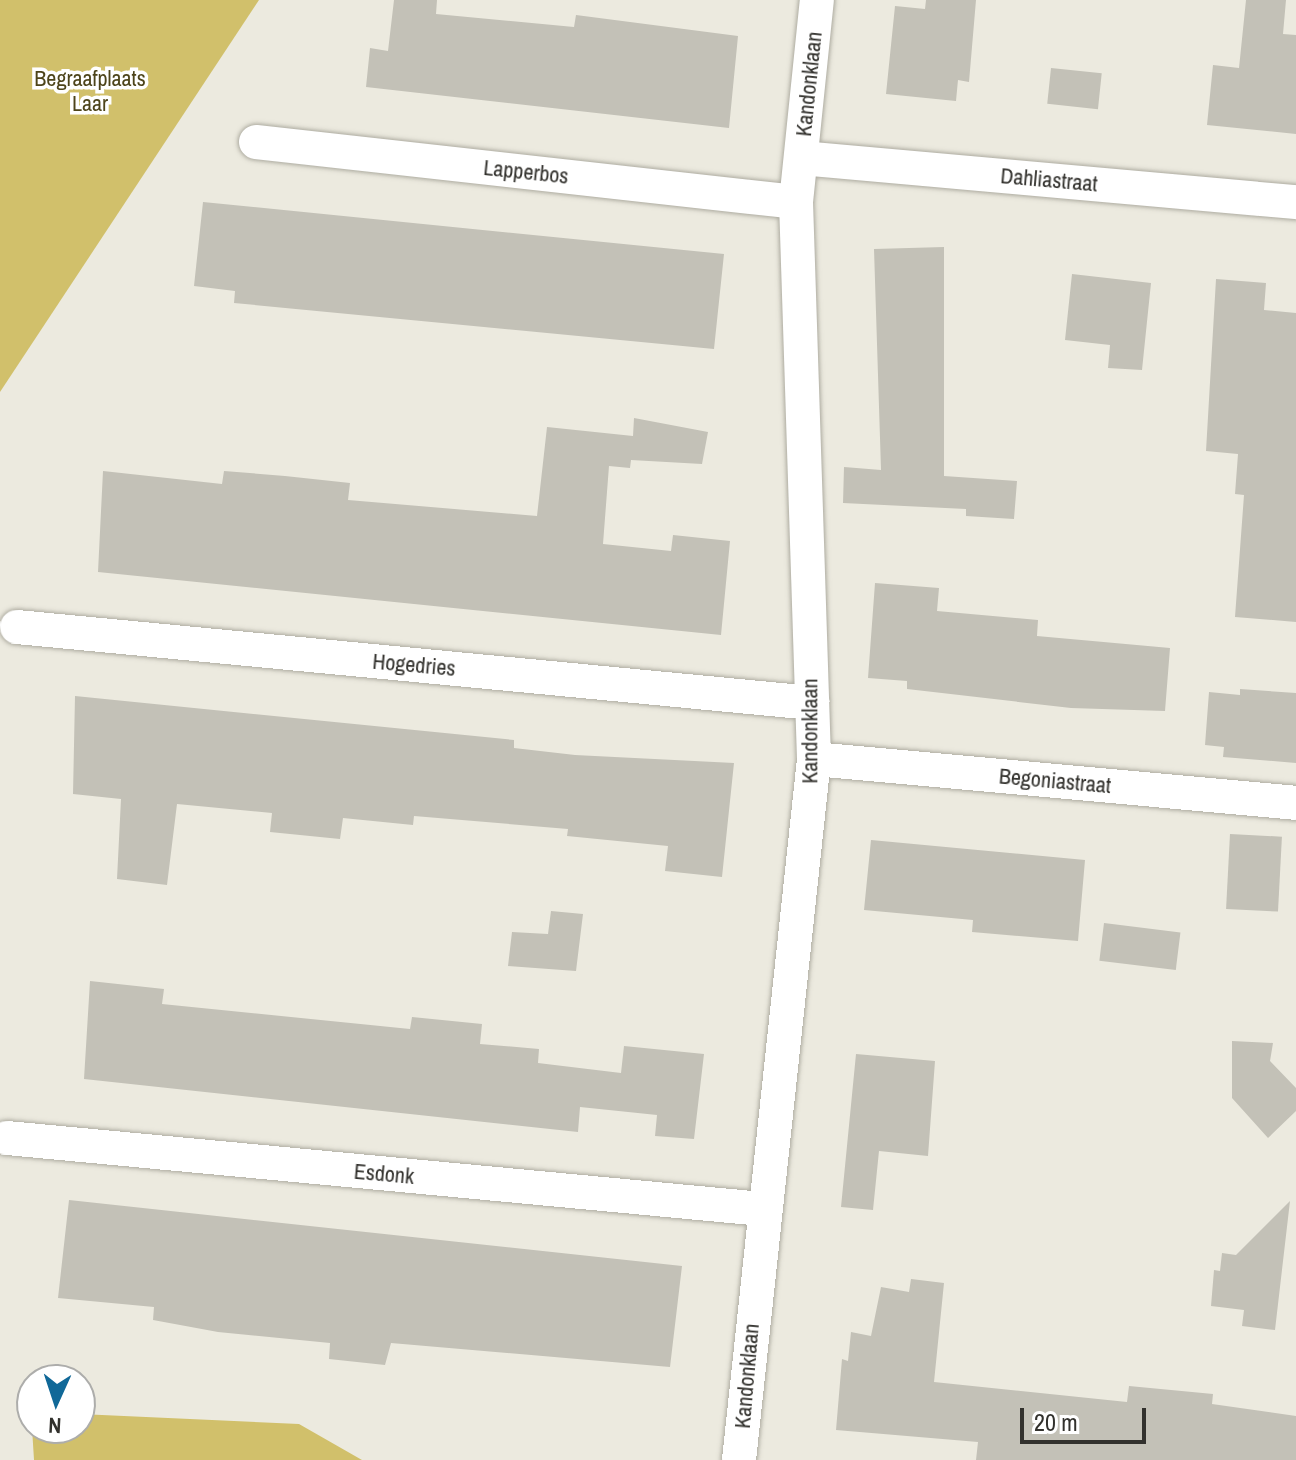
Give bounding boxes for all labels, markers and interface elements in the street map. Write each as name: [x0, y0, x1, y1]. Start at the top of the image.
street label: Kandonklaan: [790, 30, 828, 138]
park label: Begraafplaats Laar: [34, 65, 146, 116]
street label: Lapperbos: [482, 154, 570, 190]
street label: Dahliastraat: [999, 163, 1099, 197]
street label: Hogedries: [371, 648, 457, 682]
street label: Kandonklaan: [797, 678, 823, 784]
street label: Begoniastraat: [998, 763, 1112, 799]
street label: Esdonk: [353, 1158, 415, 1190]
street label: Kandonklaan: [729, 1322, 765, 1430]
north arrow: [16, 1364, 96, 1444]
scale bar: [1024, 1392, 1150, 1442]
text: 20 m: [1034, 1406, 1078, 1438]
text: N: [48, 1411, 62, 1441]

